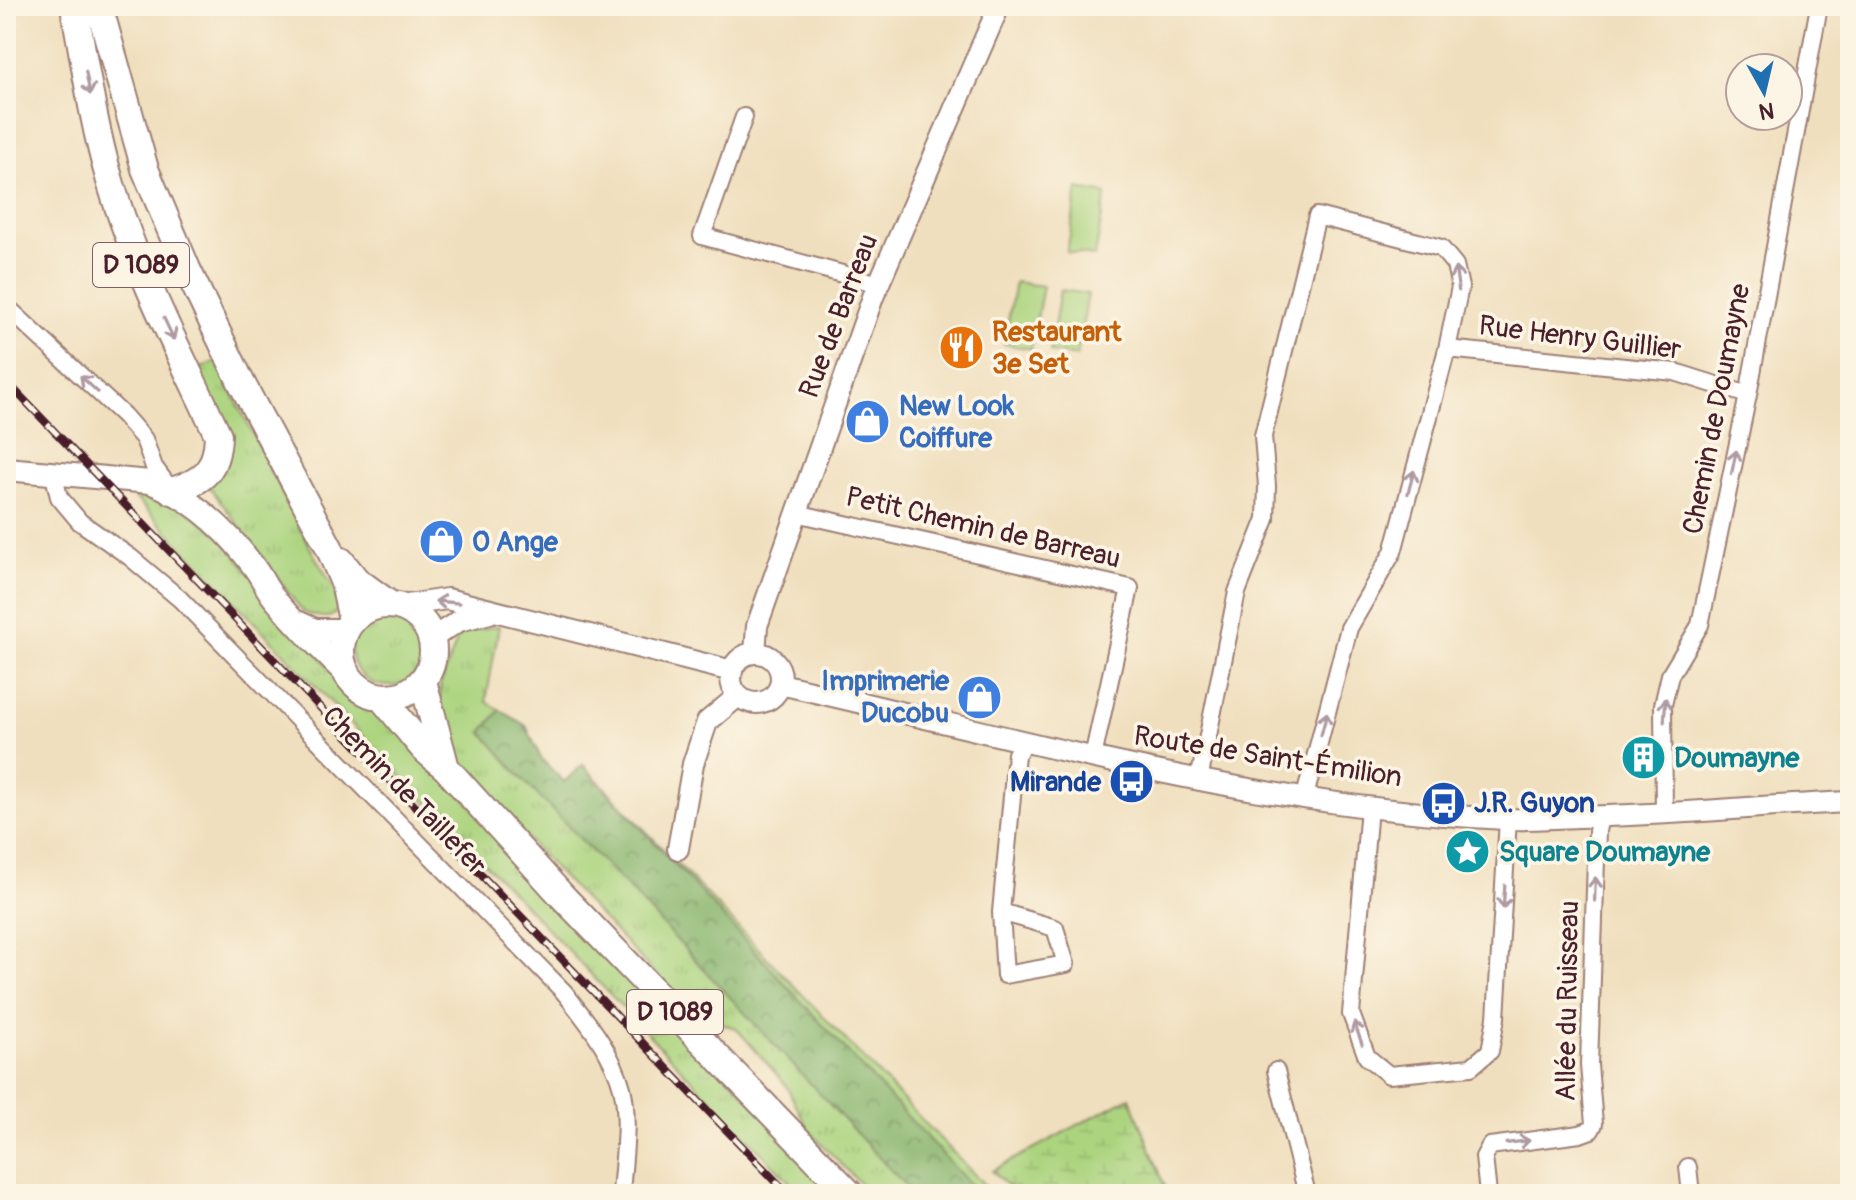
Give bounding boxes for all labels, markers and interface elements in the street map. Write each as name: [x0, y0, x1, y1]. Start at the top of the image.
north arrow: [1724, 52, 1804, 132]
one-way arrow: [82, 69, 97, 95]
text: N: [1757, 96, 1776, 126]
street label: Rue de Barreau: [792, 229, 886, 403]
road number: D 1089: [93, 243, 189, 287]
one-way arrow: [1449, 267, 1464, 292]
street label: Chemin de Doumayne: [1676, 280, 1759, 537]
street label: Rue Henry Guillier: [1477, 308, 1683, 368]
place label: Restaurant 3e Set: [992, 315, 1122, 382]
one-way arrow: [162, 316, 177, 341]
restaurant icon: Restaurant 3e Set: [937, 324, 985, 372]
one-way arrow: [80, 375, 99, 394]
place label: New Look Coiffure: [899, 389, 1015, 456]
shop icon: New Look Coiffure: [844, 398, 892, 446]
one-way arrow: [1727, 450, 1742, 475]
one-way arrow: [1405, 469, 1420, 495]
street label: Petit Chemin de Barreau: [842, 479, 1124, 577]
shop icon: O Ange: [417, 518, 465, 566]
place label: O Ange: [472, 525, 559, 560]
one-way arrow: [435, 594, 461, 609]
place label: Imprimerie Ducobu: [821, 664, 950, 731]
shop icon: Imprimerie Ducobu: [956, 673, 1004, 721]
one-way arrow: [1658, 697, 1673, 723]
street label: Chemin de Taillefer: [314, 699, 494, 883]
one-way arrow: [1317, 712, 1332, 738]
street label: Route de Saint-Émilion: [1131, 719, 1405, 795]
building icon: Doumayne: [1619, 734, 1667, 782]
place label: Doumayne: [1674, 741, 1801, 776]
bus stop icon: Mirande: [1108, 758, 1156, 806]
place label: Mirande: [1010, 765, 1102, 800]
bus stop icon: J.R. Guyon: [1419, 779, 1467, 827]
place label: J.R. Guyon: [1474, 786, 1595, 821]
place icon: Square Doumayne: [1444, 828, 1492, 876]
place label: Square Doumayne: [1499, 835, 1711, 870]
one-way arrow: [1588, 876, 1603, 903]
one-way arrow: [1496, 883, 1511, 910]
street label: Allée du Ruisseau: [1549, 900, 1587, 1102]
road number: D 1089: [627, 990, 723, 1034]
one-way arrow: [1350, 1021, 1364, 1046]
one-way arrow: [1505, 1134, 1530, 1149]

